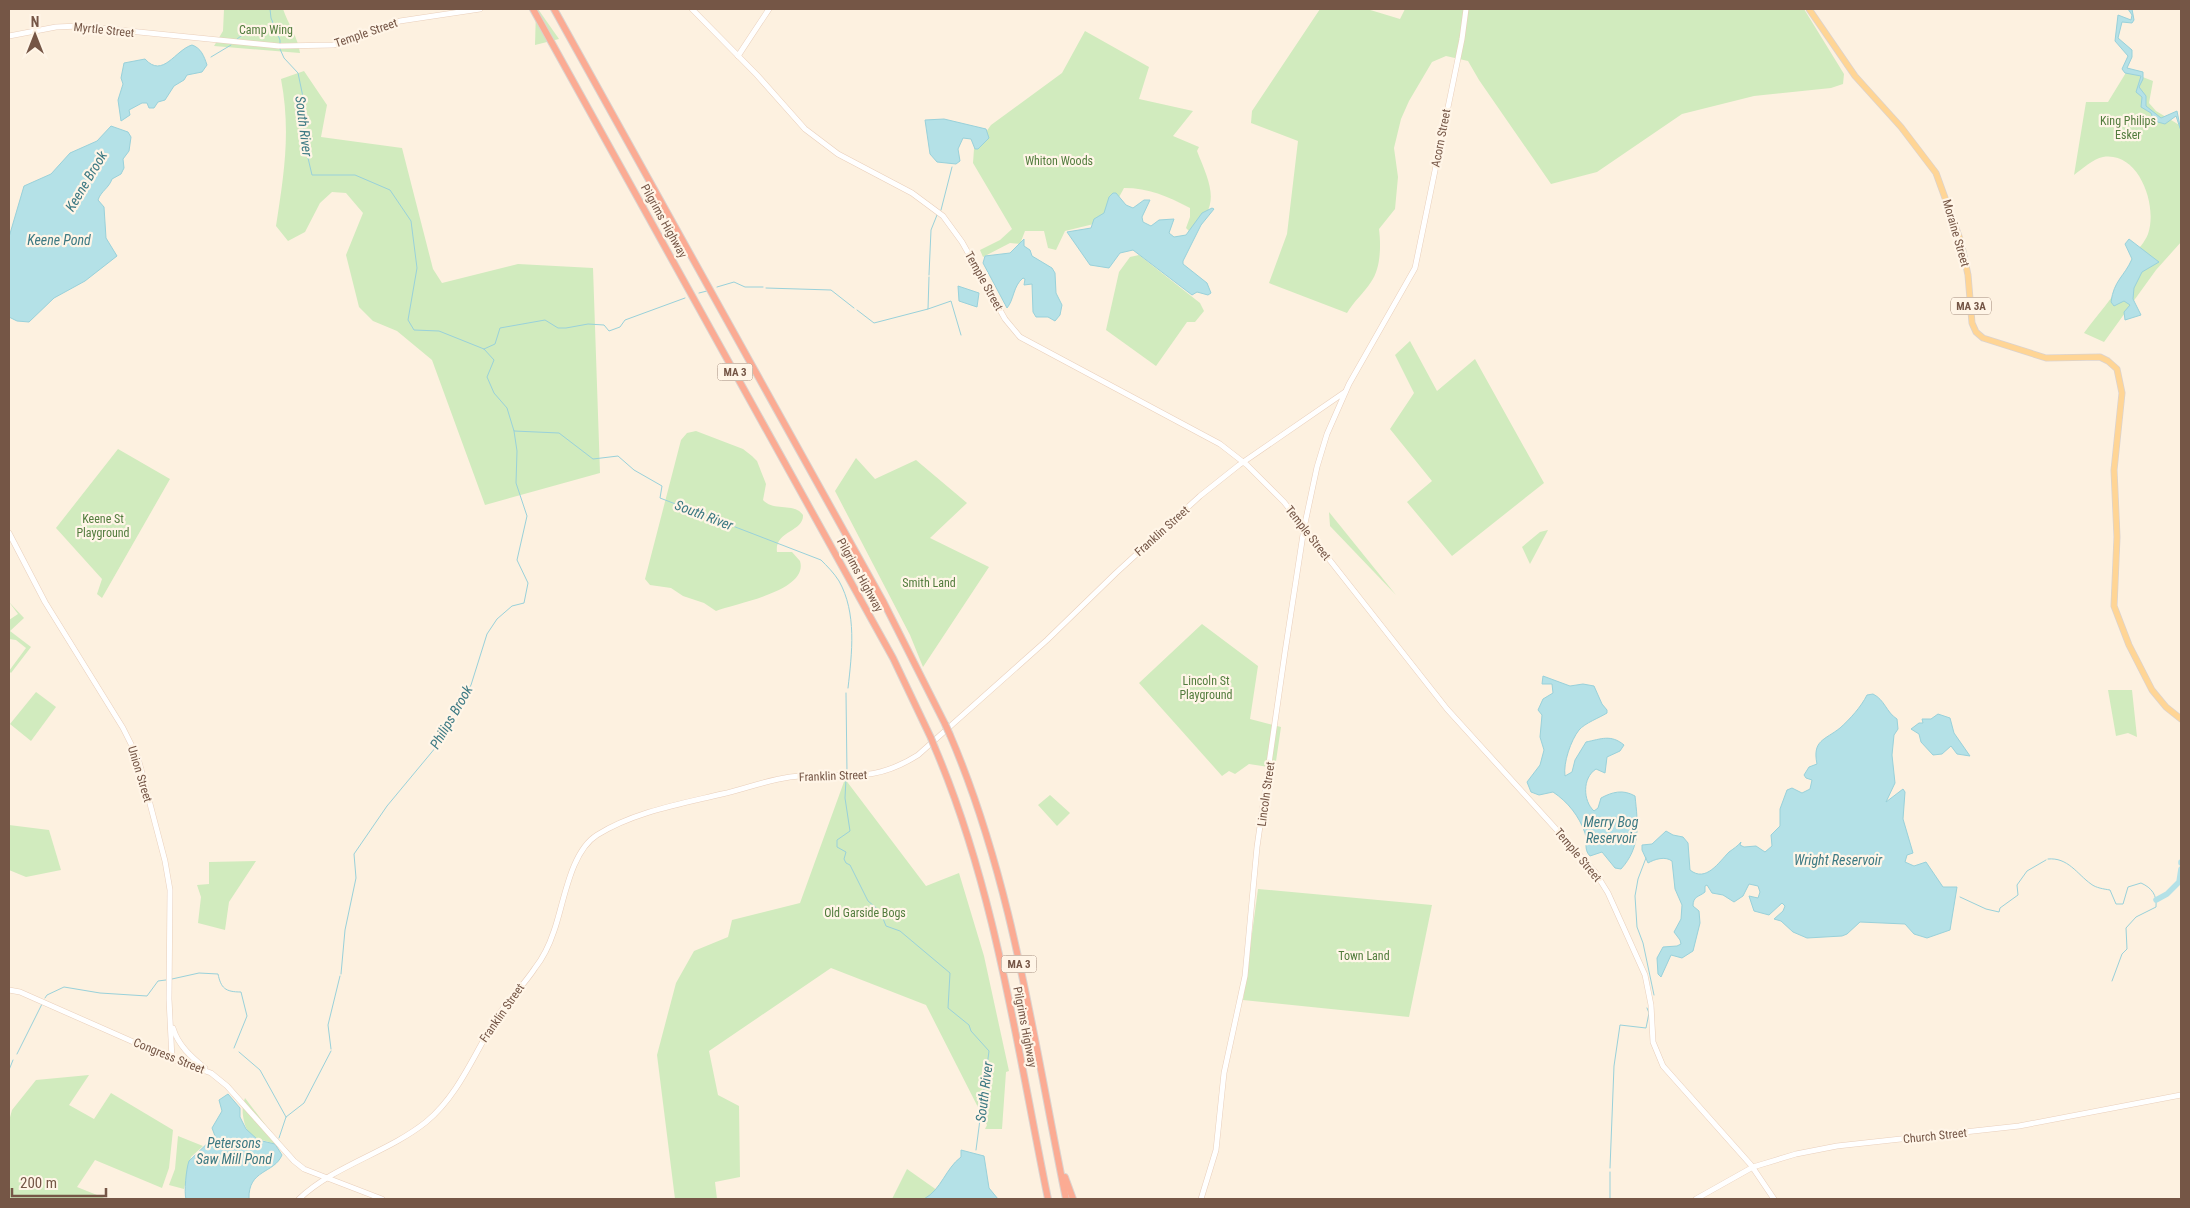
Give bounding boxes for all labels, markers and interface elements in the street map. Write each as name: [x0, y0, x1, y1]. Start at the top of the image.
north arrow: [10, 10, 60, 60]
text: N: [31, 14, 39, 30]
street label: Temple Street: [333, 16, 400, 50]
street label: Myrtle Street: [73, 20, 135, 40]
park label: Camp Wing: [239, 23, 293, 37]
water label: South River: [292, 95, 316, 158]
street label: Acorn Street: [1429, 107, 1454, 168]
park label: King Philips Esker: [2100, 114, 2156, 142]
water label: Keene Brook: [62, 147, 111, 214]
park label: Whiton Woods: [1025, 154, 1093, 168]
street label: Pilgrims Highway: [638, 182, 690, 260]
street label: Moraine Street: [1940, 198, 1972, 269]
water label: Keene Pond: [27, 232, 91, 248]
street label: Temple Street: [962, 249, 1006, 313]
road number: MA 3A: [1951, 298, 1991, 314]
road number: MA 3: [718, 364, 752, 381]
water label: South River: [673, 497, 736, 534]
street label: Franklin Street: [1132, 503, 1192, 559]
street label: Temple Street: [1282, 503, 1334, 563]
park label: Keene St Playground: [76, 512, 130, 540]
street label: Pilgrims Highway: [834, 536, 886, 614]
park label: Smith Land: [902, 576, 956, 590]
park label: Lincoln St Playground: [1179, 674, 1233, 702]
water label: Philips Brook: [426, 682, 476, 752]
street label: Union Street: [125, 744, 155, 804]
street label: Lincoln Street: [1255, 760, 1278, 827]
street label: Franklin Street: [799, 768, 868, 784]
water label: Merry Bog Reservoir: [1584, 814, 1639, 846]
street label: Temple Street: [1552, 825, 1605, 885]
water label: Wright Reservoir: [1794, 852, 1883, 868]
park label: Old Garside Bogs: [824, 906, 906, 920]
park label: Town Land: [1338, 949, 1390, 963]
road number: MA 3: [1002, 956, 1036, 972]
street label: Franklin Street: [477, 981, 528, 1045]
street label: Pilgrims Highway: [1010, 985, 1040, 1069]
street label: Congress Street: [131, 1035, 207, 1077]
water label: South River: [972, 1060, 996, 1123]
street label: Church Street: [1902, 1126, 1968, 1146]
water label: Petersons Saw Mill Pond: [196, 1135, 272, 1167]
scale bar: [12, 1166, 106, 1198]
text: 200 m: [20, 1174, 57, 1192]

